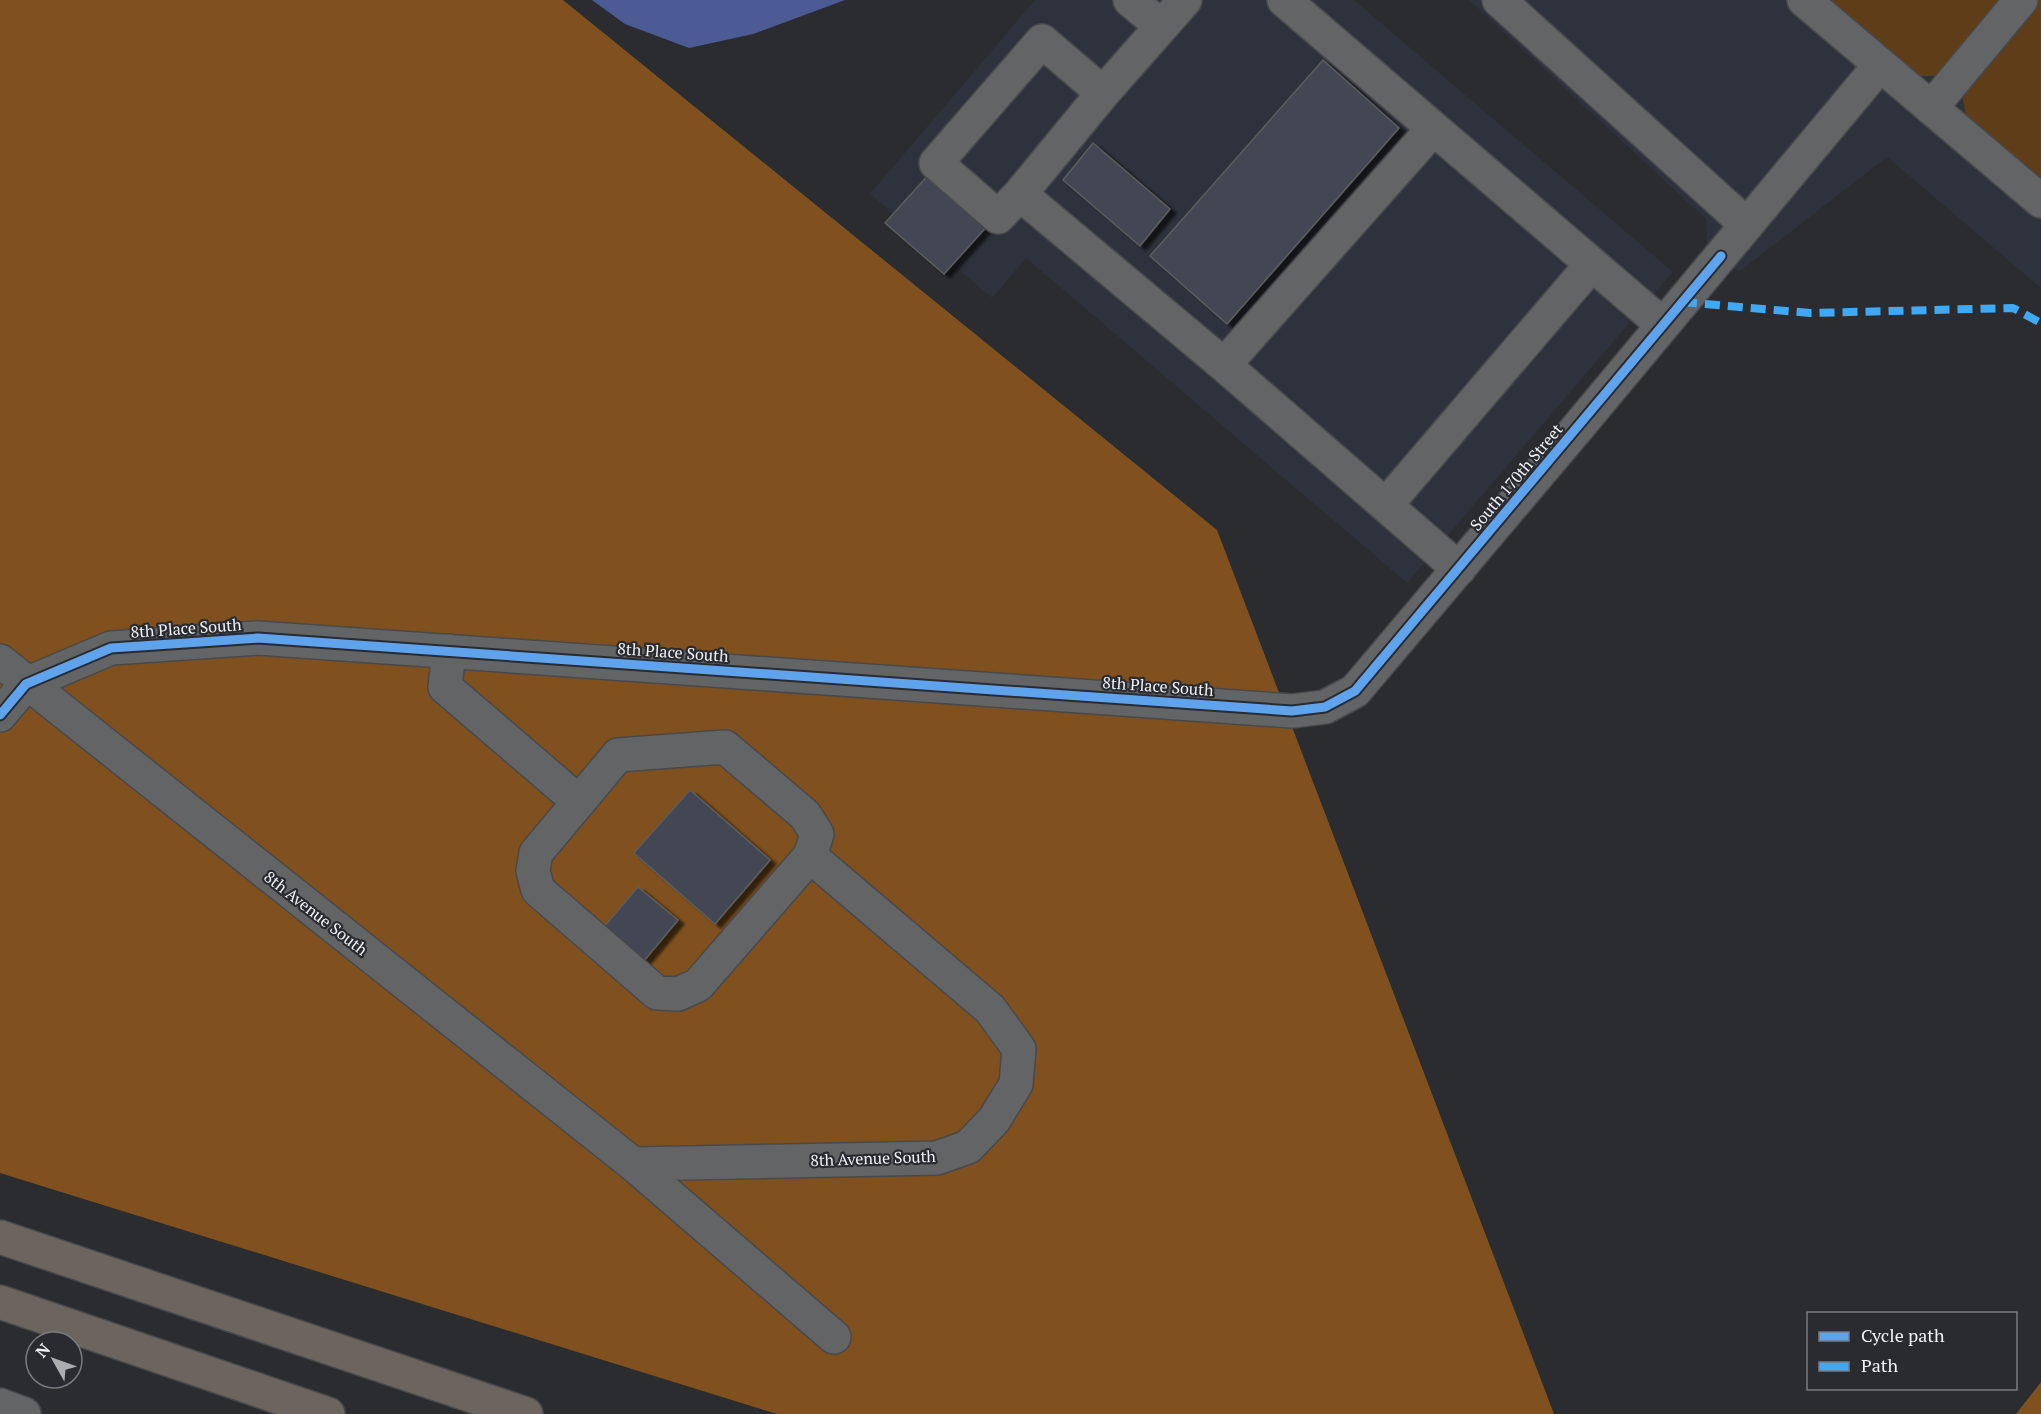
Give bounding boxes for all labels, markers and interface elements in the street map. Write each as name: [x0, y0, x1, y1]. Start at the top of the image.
street label: South 170th Street: [1465, 419, 1567, 535]
street label: 8th Place South: [130, 613, 243, 643]
street label: 8th Place South: [617, 637, 730, 667]
street label: 8th Place South: [1102, 671, 1215, 701]
street label: 8th Avenue South: [260, 866, 373, 961]
street label: 8th Avenue South: [810, 1145, 937, 1171]
legend: [1807, 1312, 2017, 1390]
text: Cycle path: [1861, 1323, 1945, 1347]
north arrow: [24, 1330, 84, 1390]
text: N: [30, 1339, 55, 1362]
text: Path: [1861, 1353, 1898, 1377]

